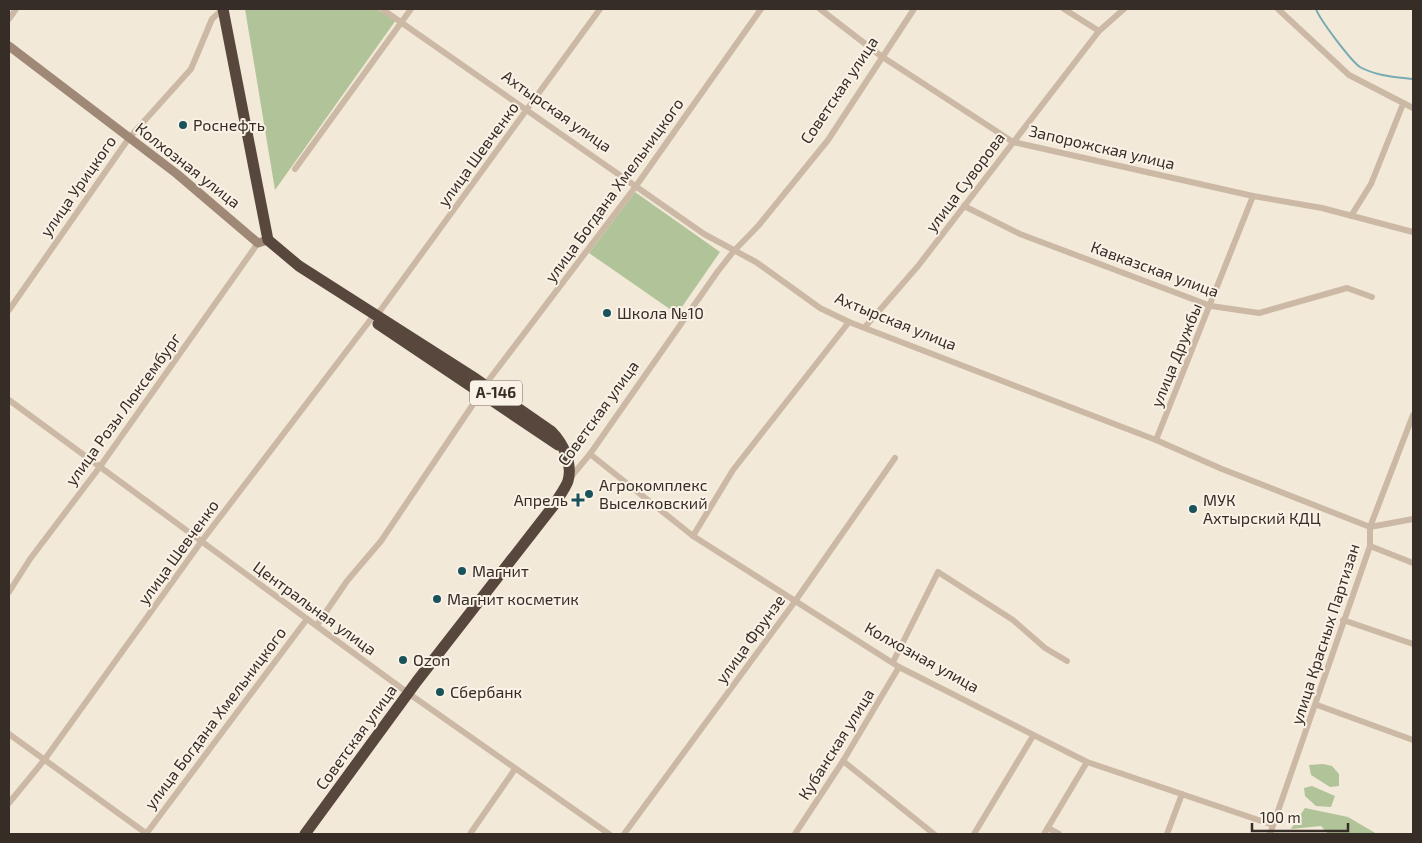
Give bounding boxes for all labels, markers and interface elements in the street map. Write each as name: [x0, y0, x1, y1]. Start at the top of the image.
street label: Советская улица: [796, 32, 882, 148]
street label: Ахтырская улица: [498, 66, 616, 156]
street label: улица Богдана Хмельницкого: [540, 94, 688, 286]
street label: улица Шевченко: [433, 98, 523, 210]
place label: Роснефть: [193, 115, 265, 134]
street label: Колхозная улица: [131, 118, 245, 212]
marker: Роснефть: [177, 119, 189, 131]
street label: Запорожская улица: [1027, 120, 1177, 174]
street label: улица Суворова: [921, 128, 1009, 236]
street label: улица Урицкого: [36, 131, 120, 241]
street label: Кавказская улица: [1088, 237, 1222, 301]
street label: Ахтырская улица: [832, 287, 960, 355]
street label: улица Дружбы: [1146, 300, 1206, 410]
place label: Школа №10: [617, 303, 704, 322]
marker: Школа №10: [601, 307, 613, 319]
street label: улица Розы Люксембург: [61, 328, 186, 489]
street label: Советская улица: [553, 356, 643, 470]
road number: А-146: [470, 380, 522, 406]
place label: Агрокомплекс Выселковский: [599, 475, 708, 512]
marker: Агрокомплекс Выселковский: [583, 488, 595, 500]
place label: Апрель: [514, 490, 568, 509]
place label: МУК Ахтырский КДЦ: [1203, 490, 1321, 527]
marker: Апрель: [572, 494, 584, 506]
street label: улица Шевченко: [133, 496, 223, 608]
marker: МУК Ахтырский КДЦ: [1187, 503, 1199, 515]
street label: улица Красных Партизан: [1286, 541, 1364, 727]
street label: Центральная улица: [250, 557, 380, 659]
place label: Магнит: [472, 561, 529, 580]
marker: Магнит: [456, 565, 468, 577]
place label: Магнит косметик: [447, 589, 579, 608]
street label: улица Фрунзе: [711, 591, 789, 687]
marker: Магнит косметик: [431, 593, 443, 605]
street label: Колхозная улица: [861, 617, 983, 697]
street label: улица Богдана Хмельницкого: [140, 623, 290, 813]
place label: Ozon: [413, 650, 450, 669]
marker: Ozon: [397, 654, 409, 666]
street label: Советская улица: [311, 680, 401, 794]
place label: Сбербанк: [450, 682, 523, 701]
street label: Кубанская улица: [794, 685, 878, 803]
marker: Сбербанк: [434, 686, 446, 698]
scale bar: [1252, 800, 1348, 832]
text: 100 m: [1260, 808, 1301, 826]

